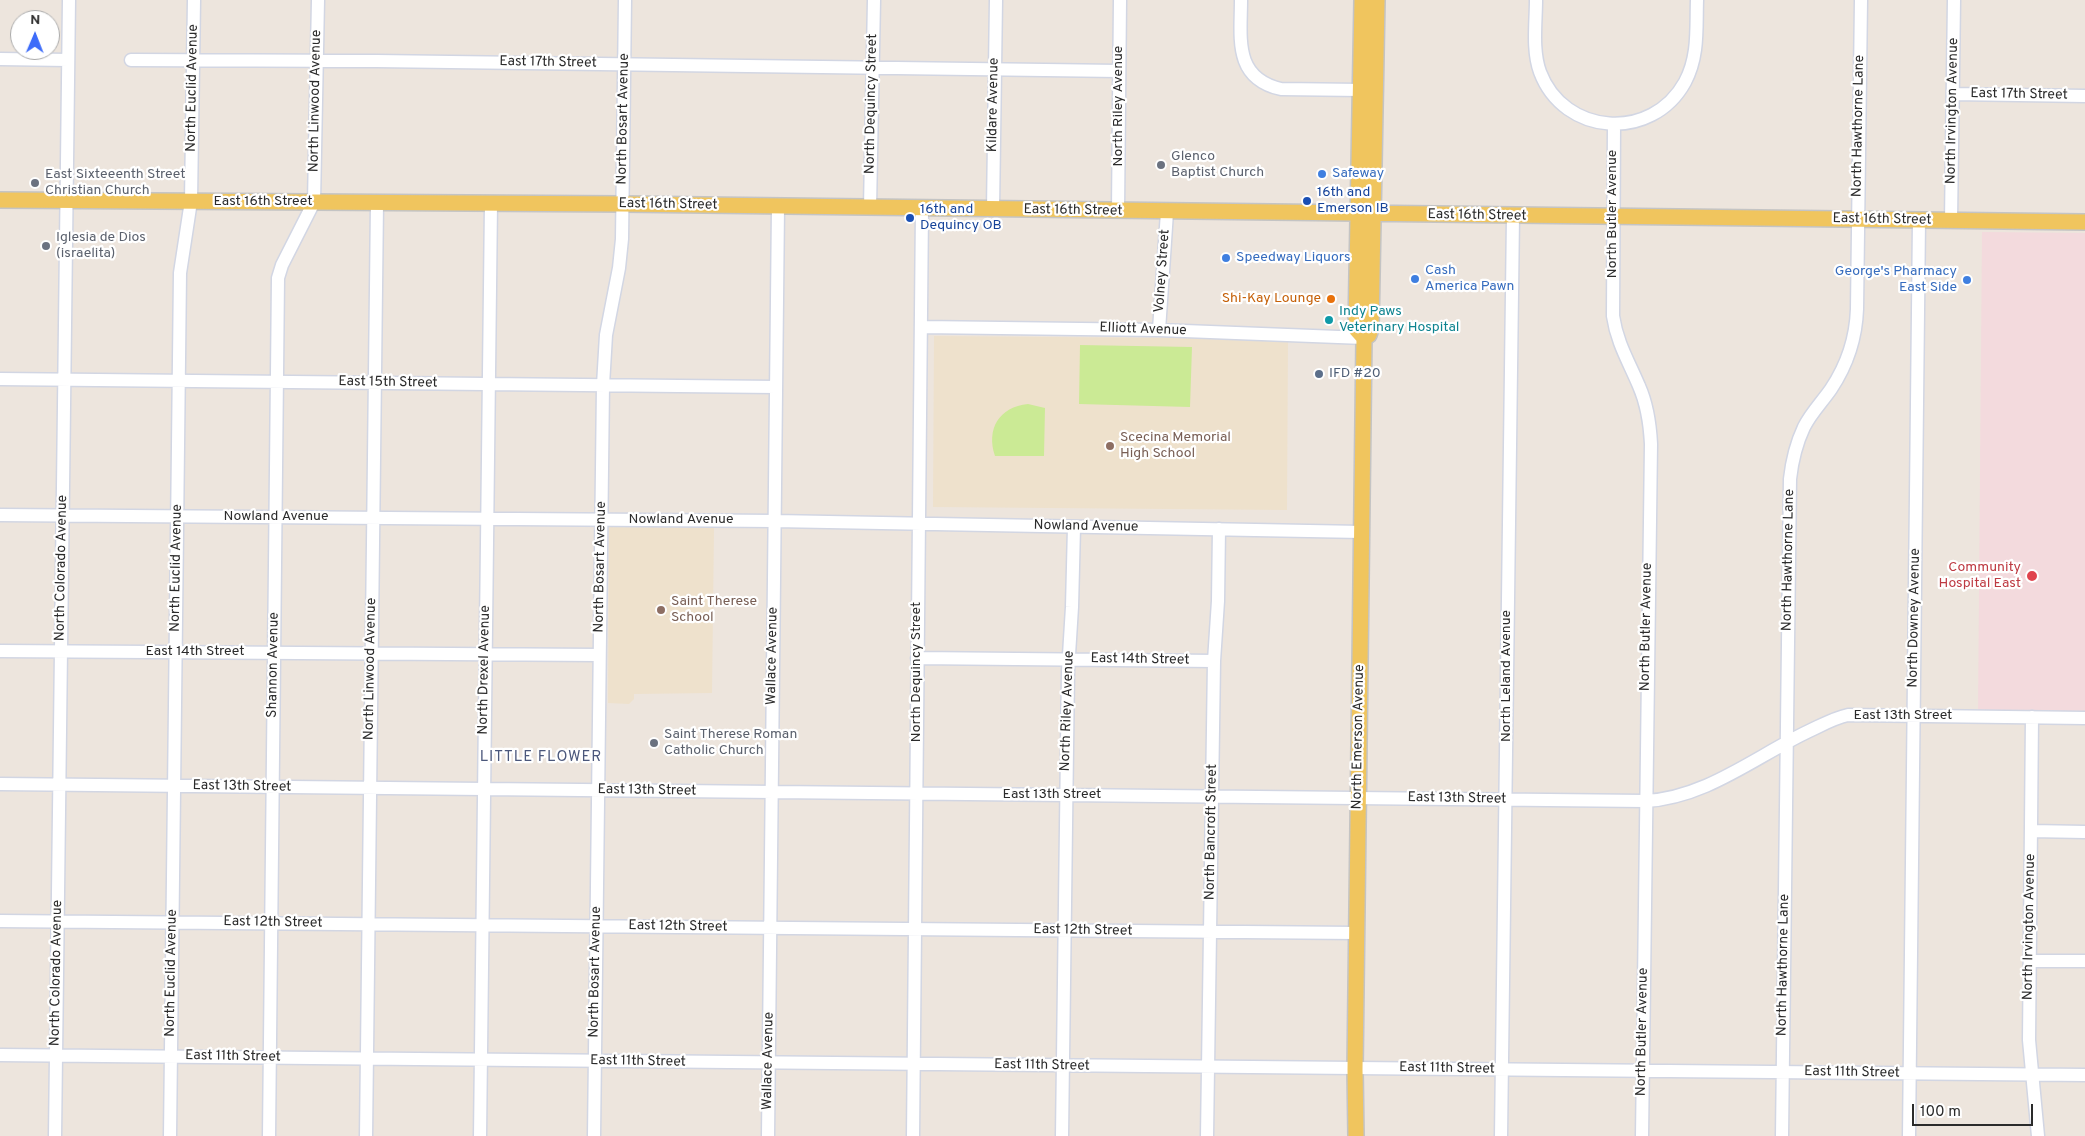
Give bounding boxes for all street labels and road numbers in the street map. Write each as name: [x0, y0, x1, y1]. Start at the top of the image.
street label: North Euclid Avenue: [183, 24, 203, 152]
street label: North Linwood Avenue: [306, 30, 326, 172]
street label: North Dequincy Street: [862, 34, 882, 174]
street label: North Irvington Avenue: [1943, 38, 1963, 184]
street label: North Riley Avenue: [1111, 46, 1127, 166]
street label: North Bosart Avenue: [614, 53, 634, 185]
street label: East 17th Street: [499, 54, 597, 72]
street label: North Hawthorne Lane: [1849, 55, 1869, 197]
street label: Kildare Avenue: [985, 58, 1003, 152]
street label: East 17th Street: [1970, 86, 2068, 104]
street label: North Butler Avenue: [1605, 150, 1621, 278]
street label: East 16th Street: [214, 194, 312, 210]
street label: East 16th Street: [618, 196, 718, 214]
street label: East 16th Street: [1023, 202, 1123, 220]
street label: East 16th Street: [1427, 207, 1527, 225]
street label: East 16th Street: [1832, 211, 1932, 229]
street label: Volney Street: [1152, 229, 1174, 313]
street label: Elliott Avenue: [1099, 320, 1187, 340]
street label: East 15th Street: [338, 374, 438, 392]
street label: North Hawthorne Lane: [1779, 489, 1799, 631]
street label: North Colorado Avenue: [52, 495, 72, 641]
street label: North Bosart Avenue: [591, 501, 611, 633]
street label: North Euclid Avenue: [167, 504, 187, 632]
street label: Nowland Avenue: [224, 509, 328, 525]
street label: Nowland Avenue: [629, 512, 733, 528]
street label: Nowland Avenue: [1033, 518, 1139, 536]
street label: North Downey Avenue: [1905, 548, 1925, 688]
street label: North Butler Avenue: [1637, 563, 1657, 691]
street label: North Linwood Avenue: [361, 598, 381, 740]
street label: North Dequincy Street: [909, 602, 925, 742]
street label: North Drexel Avenue: [475, 605, 495, 735]
street label: Wallace Avenue: [764, 607, 782, 705]
street label: North Leland Avenue: [1499, 610, 1515, 742]
street label: Shannon Avenue: [265, 612, 283, 718]
street label: East 14th Street: [145, 644, 245, 660]
street label: North Riley Avenue: [1057, 650, 1079, 772]
street label: East 14th Street: [1090, 651, 1190, 669]
street label: North Emerson Avenue: [1349, 664, 1369, 810]
street label: East 13th Street: [1854, 708, 1952, 724]
street label: North Bancroft Street: [1202, 764, 1222, 900]
street label: East 13th Street: [192, 778, 292, 796]
street label: East 13th Street: [597, 782, 697, 800]
street label: East 13th Street: [1003, 787, 1101, 803]
street label: East 13th Street: [1407, 790, 1507, 808]
street label: North Irvington Avenue: [2020, 854, 2040, 1000]
street label: North Hawthorne Lane: [1774, 894, 1794, 1036]
street label: North Colorado Avenue: [47, 900, 67, 1046]
street label: North Bosart Avenue: [586, 906, 606, 1038]
street label: North Euclid Avenue: [162, 909, 182, 1037]
street label: East 12th Street: [223, 914, 323, 932]
street label: East 12th Street: [628, 918, 728, 936]
street label: East 12th Street: [1033, 922, 1133, 940]
street label: North Butler Avenue: [1633, 968, 1653, 1096]
street label: Wallace Avenue: [760, 1012, 778, 1110]
street label: East 11th Street: [185, 1048, 281, 1066]
street label: East 11th Street: [590, 1053, 686, 1071]
street label: East 11th Street: [994, 1057, 1090, 1075]
street label: East 11th Street: [1399, 1060, 1495, 1078]
street label: East 11th Street: [1804, 1064, 1900, 1082]

